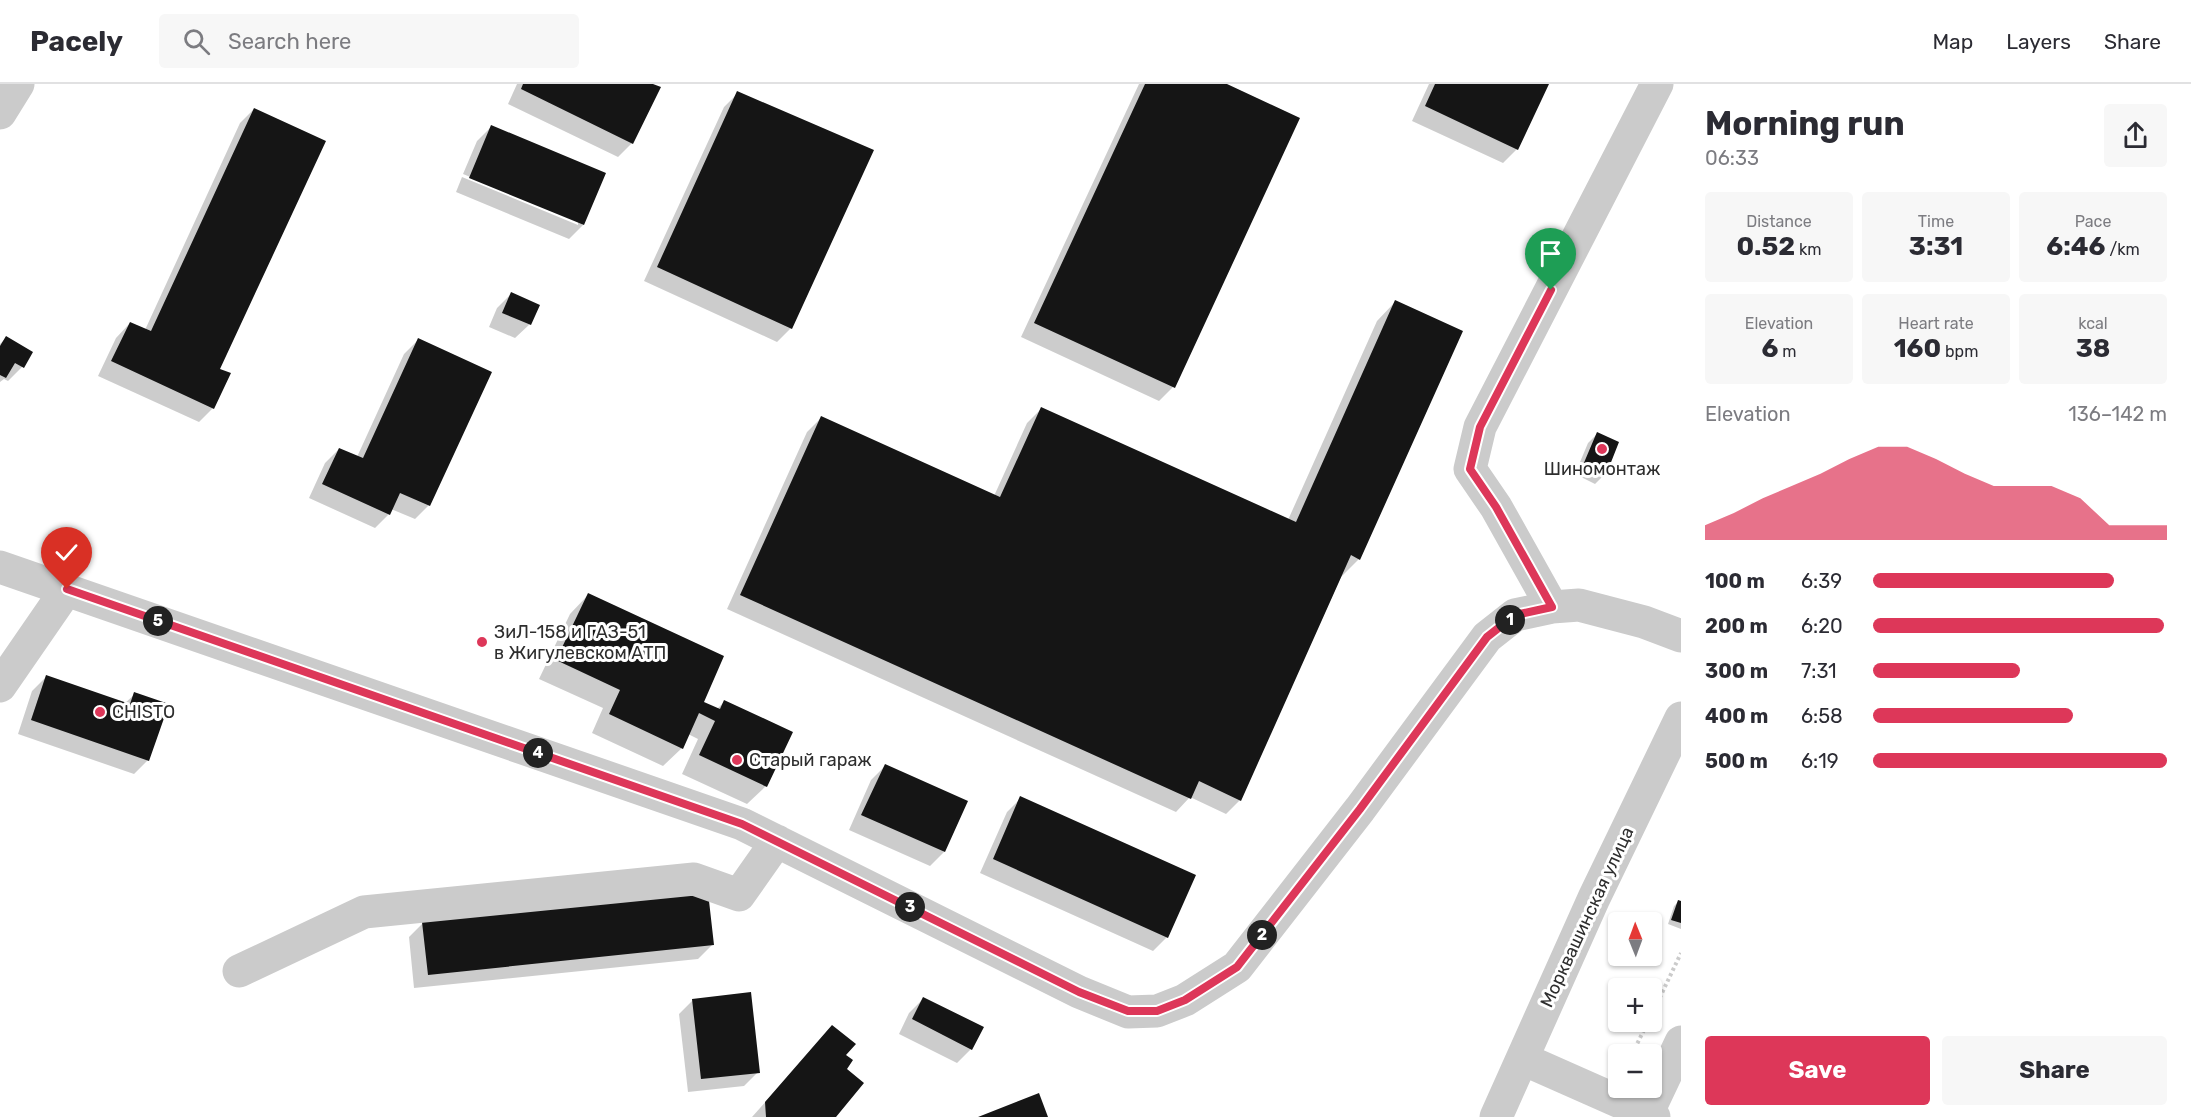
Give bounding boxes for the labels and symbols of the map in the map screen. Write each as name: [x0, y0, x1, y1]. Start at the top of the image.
pin: [1525, 228, 1576, 290]
marker: Шиномонтаж: [1595, 442, 1609, 456]
place label: Шиномонтаж: [1544, 458, 1660, 480]
pin: [41, 527, 92, 589]
pin: 1: [1495, 605, 1525, 635]
pin: 5: [143, 606, 173, 636]
place label: ЗиЛ-158 и ГАЗ-51 в Жигулевском АТП: [494, 621, 666, 664]
marker: ЗиЛ-158 и ГАЗ-51 в Жигулевском АТП: [475, 635, 489, 649]
place label: CHISTO: [112, 701, 175, 723]
marker: CHISTO: [93, 705, 107, 719]
pin: 4: [523, 738, 553, 768]
place label: Старый гараж: [749, 749, 872, 771]
marker: Старый гараж: [730, 753, 744, 767]
street label: Морквашинская улица: [1535, 823, 1639, 1011]
pin: 3: [895, 892, 925, 922]
north arrow: [1608, 912, 1662, 966]
pin: 2: [1247, 920, 1277, 950]

